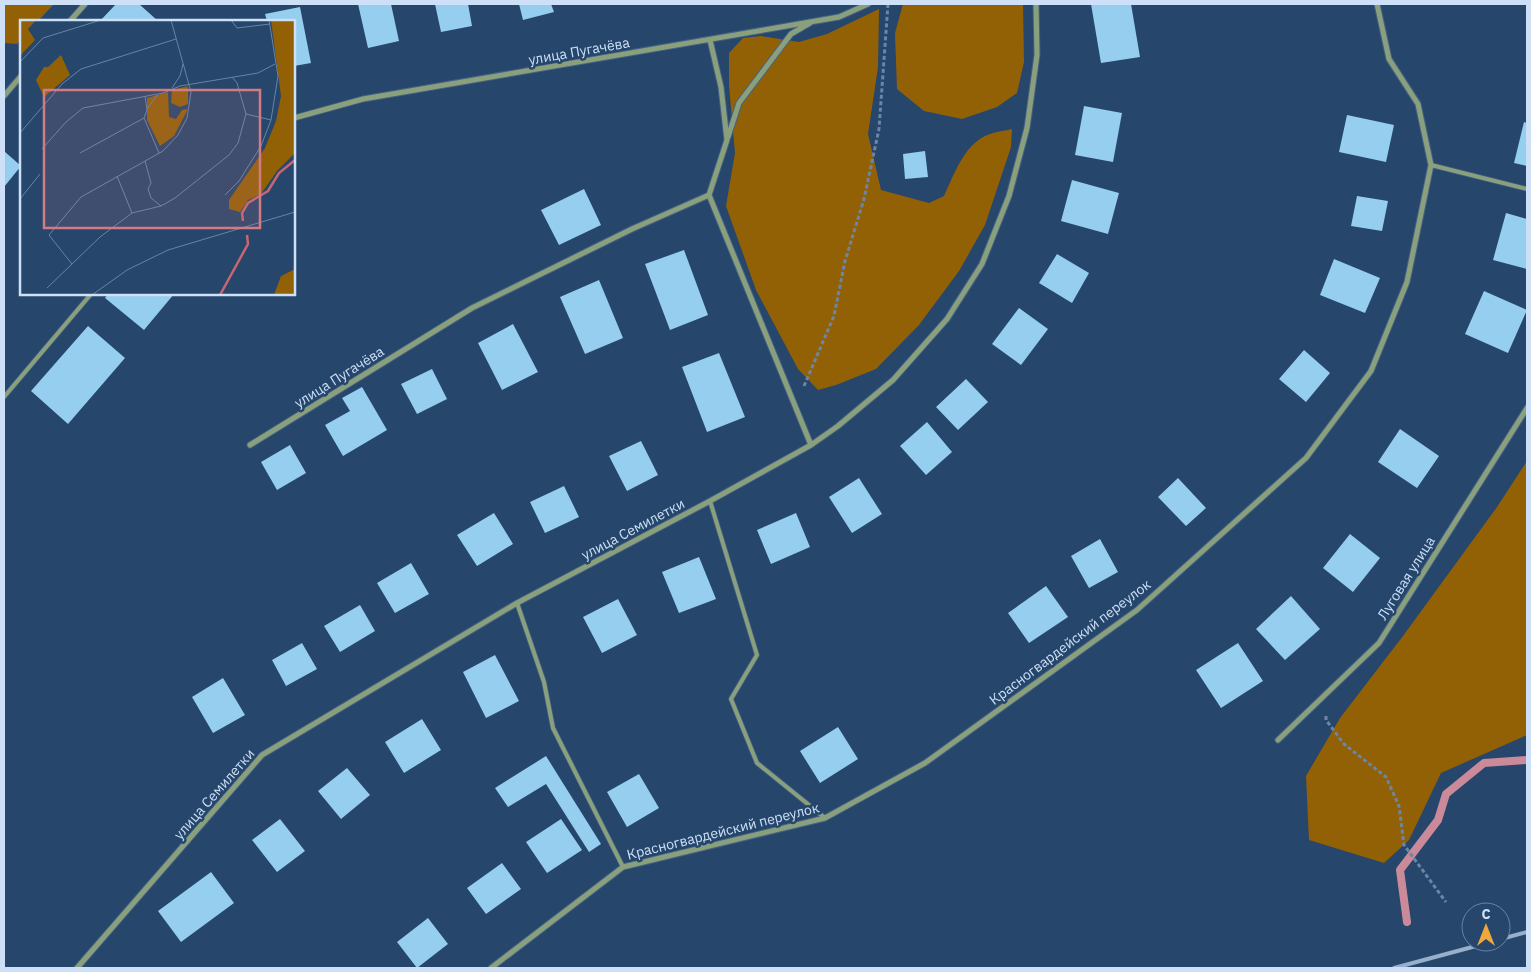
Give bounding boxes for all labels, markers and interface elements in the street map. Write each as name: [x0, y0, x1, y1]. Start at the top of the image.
inset map: [20, 20, 295, 295]
street label: улица Пугачёва: [527, 33, 631, 69]
street label: улица Пугачёва: [291, 342, 388, 412]
street label: улица Семилетки: [578, 494, 688, 564]
street label: Луговая улица: [1373, 533, 1439, 623]
street label: Красногвардейский переулок: [986, 575, 1155, 709]
street label: улица Семилетки: [170, 745, 258, 843]
street label: Красногвардейский переулок: [625, 798, 821, 864]
north arrow: [1461, 902, 1511, 952]
text: С: [1481, 905, 1491, 923]

